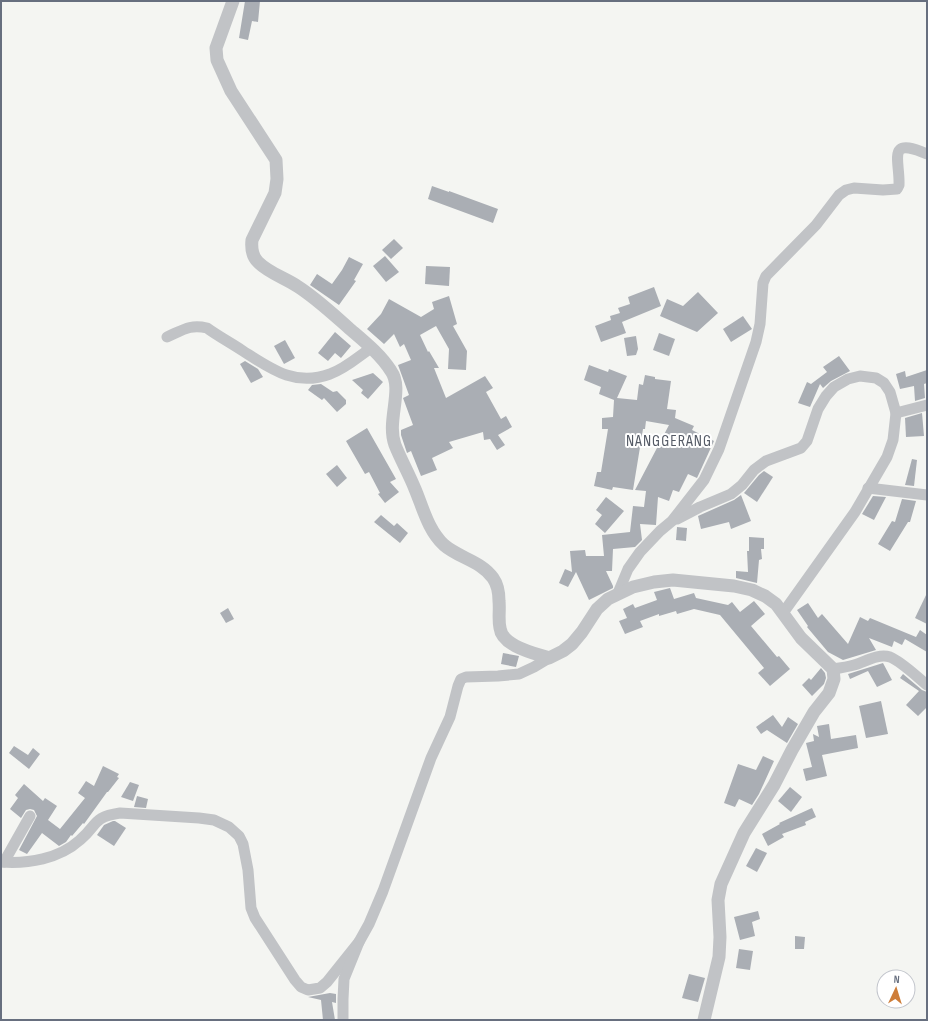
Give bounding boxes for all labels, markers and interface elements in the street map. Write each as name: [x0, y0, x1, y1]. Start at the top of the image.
district label: NANGGERANG: [626, 432, 712, 451]
north arrow: [876, 969, 916, 1009]
text: N: [893, 973, 900, 986]

